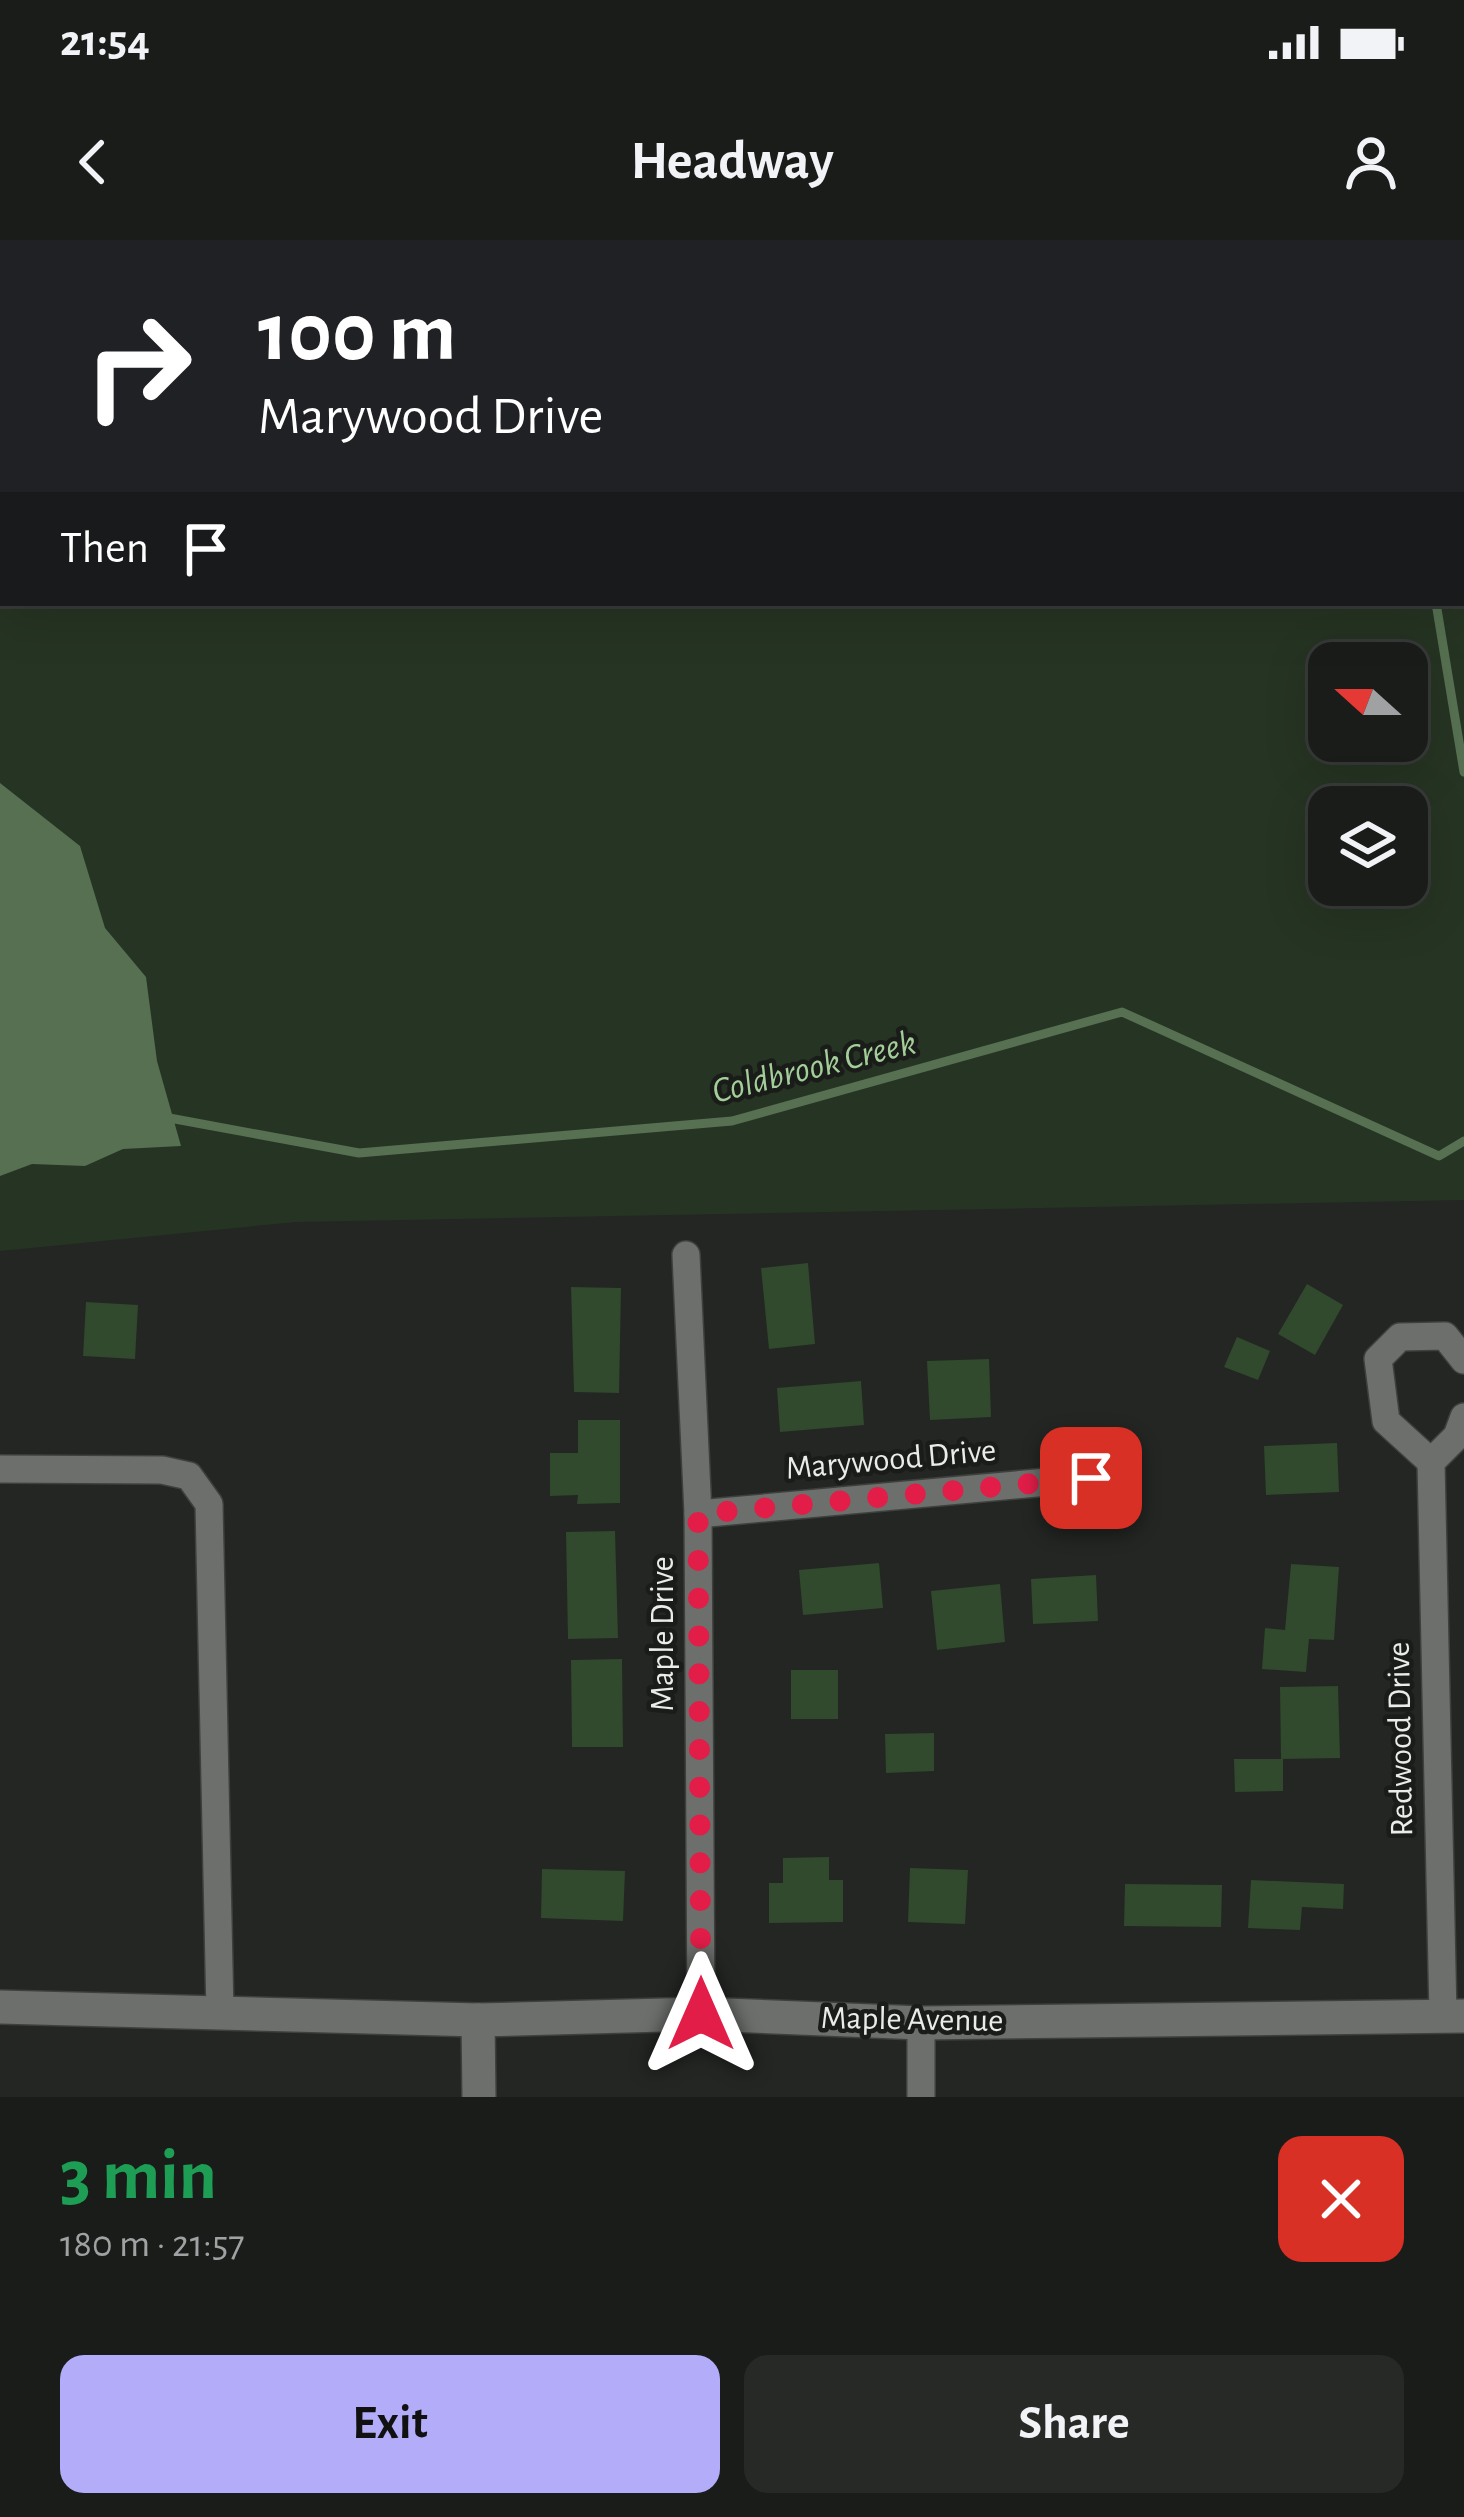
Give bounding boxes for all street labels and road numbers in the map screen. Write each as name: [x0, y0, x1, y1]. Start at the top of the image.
street label: Marywood Drive: [784, 1434, 998, 1486]
street label: Maple Drive: [647, 1556, 680, 1712]
street label: Redwood Drive: [1383, 1641, 1419, 1837]
street label: Maple Avenue: [820, 2002, 1004, 2038]

